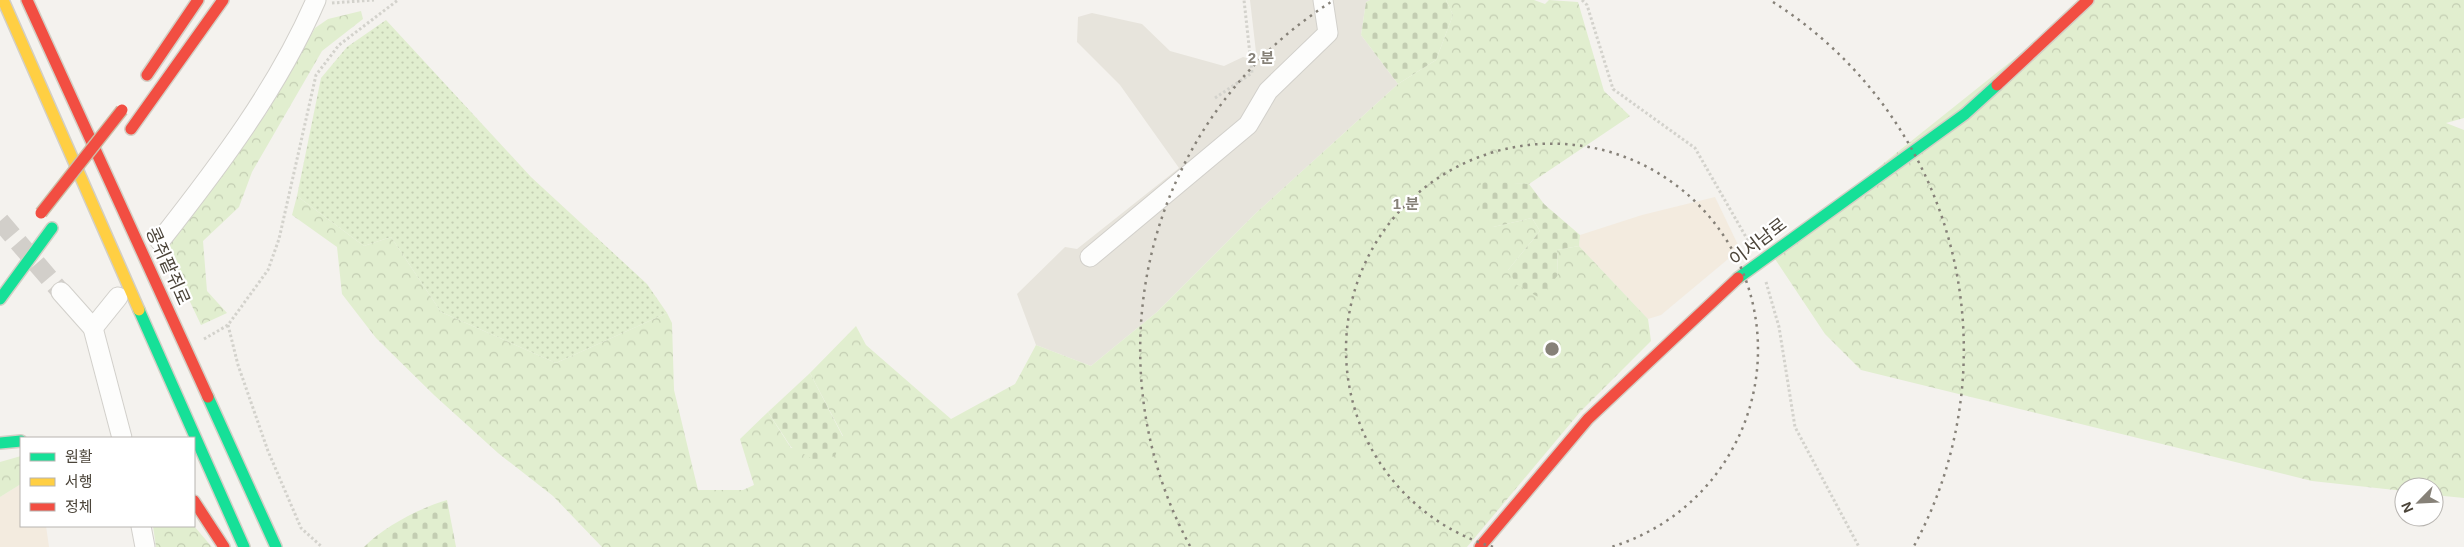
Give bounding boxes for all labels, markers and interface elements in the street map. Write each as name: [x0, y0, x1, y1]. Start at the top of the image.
text: 2 분: [1248, 49, 1274, 66]
text: 1 분: [1393, 195, 1419, 212]
street label: 이서남로: [1726, 214, 1790, 270]
street label: 콩쥐팥쥐로: [142, 224, 194, 308]
centre of rings: [1543, 340, 1561, 358]
legend: [20, 437, 195, 527]
text: 원활: [65, 448, 93, 465]
text: 서행: [65, 473, 93, 490]
north arrow: [2394, 477, 2444, 527]
text: 정체: [65, 498, 93, 515]
text: N: [2398, 499, 2416, 515]

